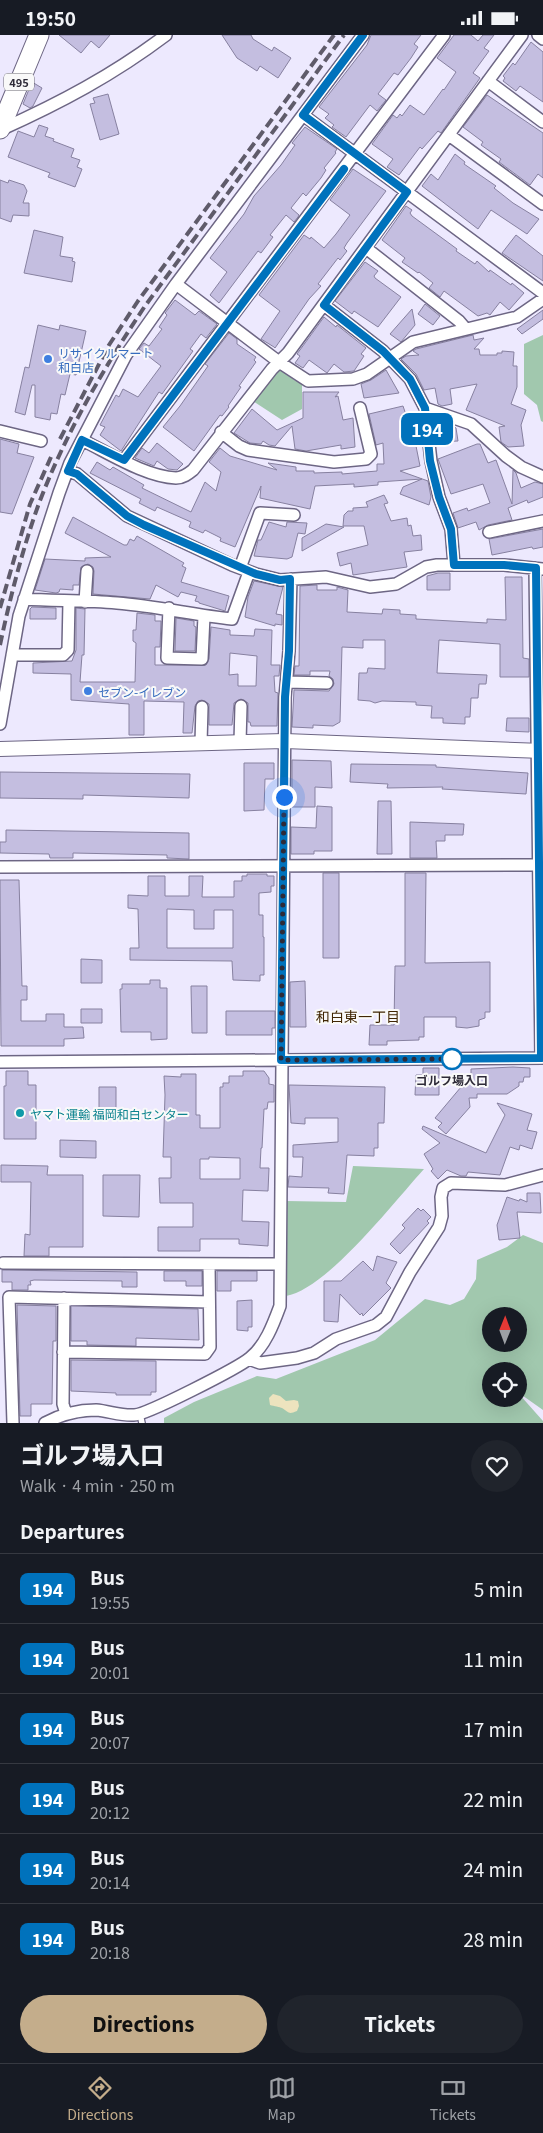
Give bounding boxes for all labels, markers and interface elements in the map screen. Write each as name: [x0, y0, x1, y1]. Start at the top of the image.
text: 19:50: [25, 4, 76, 31]
road number: 495: [4, 73, 34, 91]
place label: リサイクルマート 和白店: [58, 344, 153, 375]
marker: リサイクルマート 和白店: [42, 353, 54, 365]
line badge: 194: [398, 413, 456, 445]
text: 194: [411, 416, 443, 442]
place label: セブン-イレブン: [98, 683, 186, 700]
marker: セブン-イレブン: [82, 685, 94, 697]
your location: [272, 785, 297, 810]
district label: 和白東一丁目: [316, 1006, 400, 1026]
marker: ゴルフ場入口: [441, 1048, 463, 1070]
place label: ゴルフ場入口: [416, 1071, 488, 1088]
place label: ヤマト運輸 福岡和白センター: [30, 1105, 189, 1122]
marker: ヤマト運輸 福岡和白センター: [14, 1107, 26, 1119]
north arrow: [482, 1307, 528, 1353]
map controls: [482, 1307, 527, 1407]
button: locate: [482, 1362, 527, 1407]
text: ゴルフ場入口: [20, 1436, 164, 1471]
button: heart: [471, 1440, 523, 1492]
text: Walk · 4 min · 250 m: [20, 1473, 175, 1497]
text: Departures: [20, 1517, 125, 1544]
text: Bus: [90, 1563, 124, 1590]
text: 5 min: [474, 1575, 523, 1602]
text: 194: [32, 1576, 63, 1602]
text: 19:55: [90, 1590, 130, 1614]
text: Bus: [90, 1633, 124, 1660]
text: 11 min: [463, 1645, 523, 1672]
text: 194: [32, 1646, 63, 1672]
text: 20:01: [90, 1660, 130, 1684]
text: Bus: [90, 1703, 124, 1730]
text: 17 min: [463, 1715, 523, 1742]
text: 194: [32, 1716, 63, 1742]
text: 20:07: [90, 1730, 130, 1754]
text: Bus: [90, 1773, 124, 1800]
text: 22 min: [463, 1785, 523, 1812]
text: 194: [32, 1786, 63, 1812]
text: 20:12: [90, 1800, 130, 1824]
text: Bus: [90, 1843, 124, 1870]
text: 24 min: [463, 1855, 523, 1882]
text: 194: [32, 1856, 63, 1882]
text: 20:14: [90, 1870, 130, 1894]
text: Bus: [90, 1913, 124, 1940]
text: 28 min: [463, 1925, 523, 1952]
text: 194: [32, 1926, 63, 1952]
text: 20:18: [90, 1940, 130, 1964]
button: Directions: [20, 1995, 267, 2053]
button: Tickets: [277, 1995, 523, 2053]
tab: Directions: [67, 2074, 133, 2124]
tab: Map: [268, 2074, 296, 2124]
tab: Tickets: [430, 2074, 476, 2124]

